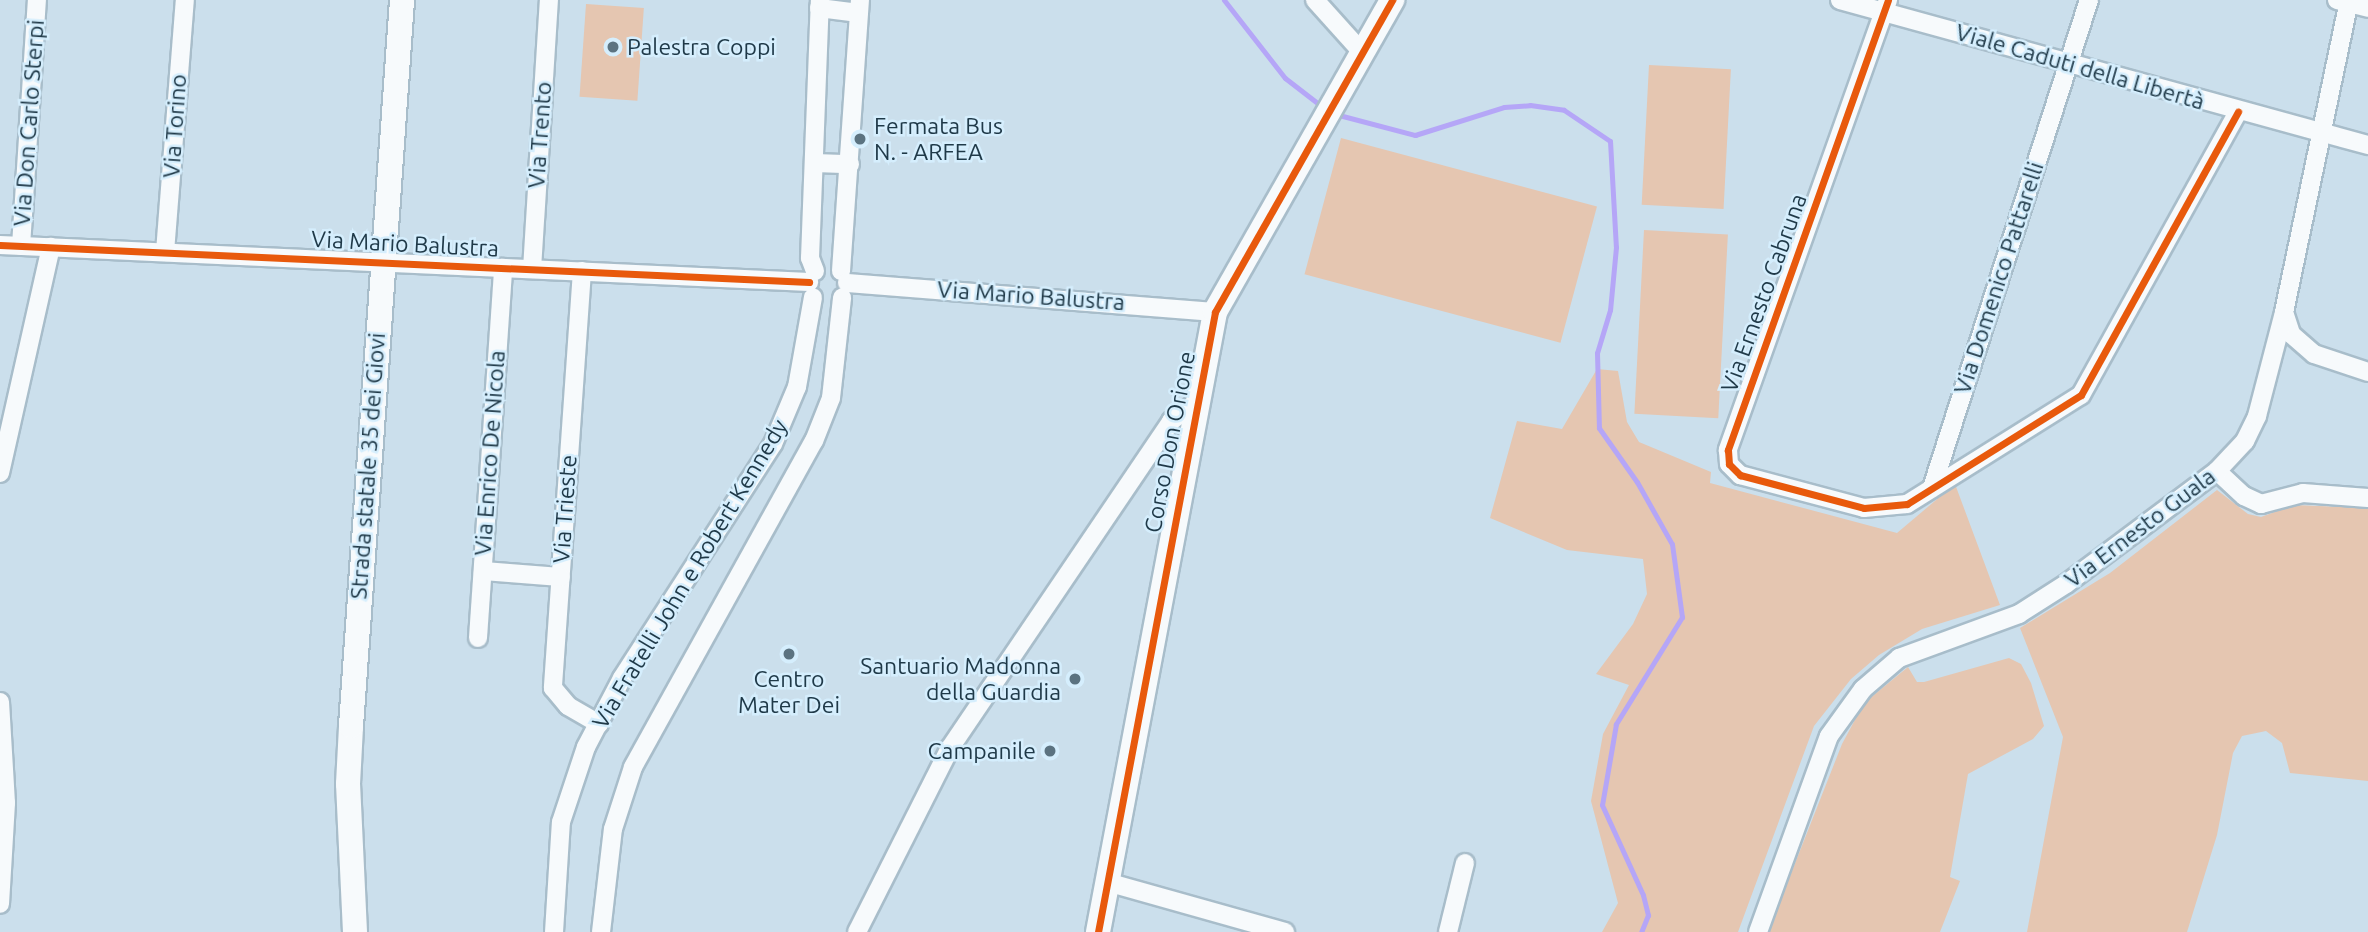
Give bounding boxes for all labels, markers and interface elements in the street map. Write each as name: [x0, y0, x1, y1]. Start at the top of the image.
street label: Viale Caduti della Libertà: [1952, 18, 2208, 116]
street label: Via Don Carlo Sterpi: [8, 19, 50, 227]
place label: Palestra Coppi: [627, 33, 776, 61]
marker: Palestra Coppi: [605, 39, 621, 55]
street label: Via Torino: [158, 73, 192, 179]
street label: Via Trento: [523, 81, 557, 189]
place label: Fermata Bus N. - ARFEA: [874, 112, 1003, 166]
marker: Fermata Bus N. - ARFEA: [852, 131, 868, 147]
street label: Via Domenico Pattarelli: [1948, 158, 2050, 398]
street label: Via Ernesto Cabruna: [1715, 190, 1813, 396]
street label: Via Mario Balustra: [310, 225, 500, 263]
street label: Via Mario Balustra: [936, 276, 1126, 316]
street label: Strada statale 35 dei Giovi: [345, 332, 391, 600]
street label: Via Enrico De Nicola: [469, 349, 511, 557]
street label: Corso Don Orione: [1139, 349, 1201, 535]
street label: Via Fratelli John e Robert Kennedy: [587, 414, 793, 734]
street label: Via Trieste: [547, 454, 583, 564]
street label: Via Ernesto Guala: [2059, 462, 2221, 594]
marker: Centro Mater Dei: [781, 646, 797, 662]
place label: Santuario Madonna della Guardia: [860, 652, 1061, 706]
place label: Centro Mater Dei: [738, 665, 840, 719]
marker: Santuario Madonna della Guardia: [1067, 671, 1083, 687]
place label: Campanile: [927, 737, 1036, 765]
marker: Campanile: [1042, 743, 1058, 759]

